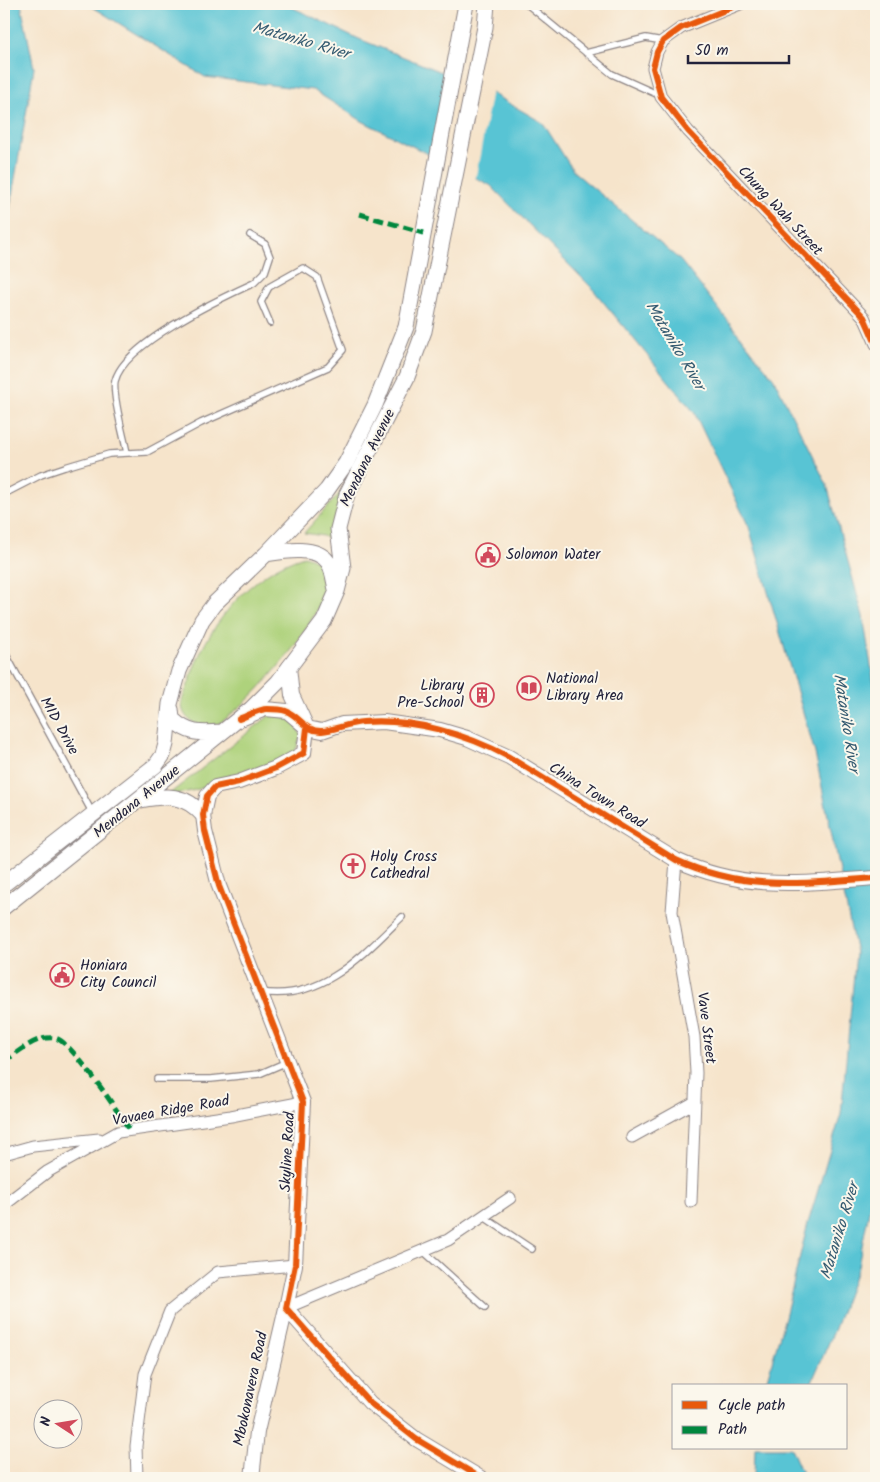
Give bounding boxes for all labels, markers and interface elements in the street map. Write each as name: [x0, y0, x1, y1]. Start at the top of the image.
water label: Mataniko River: [250, 15, 356, 68]
scale bar: [688, 32, 789, 64]
text: 50 m: [695, 39, 729, 63]
street label: Chung Wah Street: [732, 160, 829, 262]
water label: Mataniko River: [639, 297, 713, 398]
street label: Mendana Avenue: [334, 405, 402, 511]
public building icon: Solomon Water: [475, 542, 501, 568]
place label: Solomon Water: [506, 543, 601, 567]
place label: National Library Area: [546, 667, 624, 708]
water label: Mataniko River: [826, 672, 867, 778]
place label: Library Pre-School: [397, 674, 465, 715]
library icon: National Library Area: [516, 675, 542, 701]
building icon: Library Pre-School: [469, 682, 495, 708]
street label: MID Drive: [33, 692, 85, 760]
street label: China Town Road: [544, 757, 651, 836]
street label: Mendana Avenue: [88, 759, 186, 845]
place label: Holy Cross Cathedral: [370, 845, 438, 886]
church icon: Holy Cross Cathedral: [340, 853, 366, 879]
place label: Honiara City Council: [80, 954, 157, 995]
public building icon: Honiara City Council: [49, 962, 75, 988]
street label: Vave Street: [690, 991, 722, 1065]
street label: Vavaea Ridge Road: [111, 1089, 232, 1133]
street label: Skyline Road: [274, 1111, 302, 1193]
water label: Mataniko River: [813, 1176, 868, 1282]
street label: Mbokonavera Road: [227, 1329, 275, 1448]
legend: [672, 1384, 848, 1450]
text: Cycle path: [718, 1394, 785, 1418]
north arrow: [32, 1400, 82, 1450]
text: N: [35, 1415, 58, 1428]
text: Path: [718, 1418, 747, 1442]

